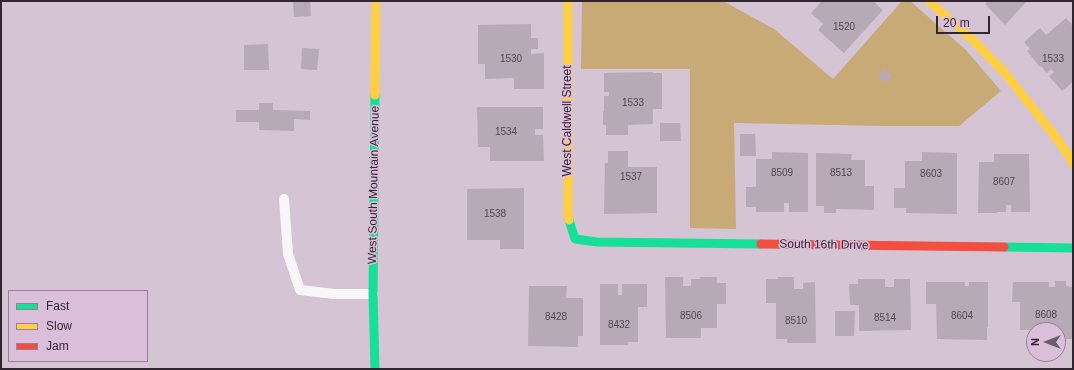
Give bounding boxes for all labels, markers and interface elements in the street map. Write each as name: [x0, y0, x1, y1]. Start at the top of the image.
scale bar: [938, 8, 992, 34]
text: 20 m: [943, 16, 970, 30]
house number: 1520: [833, 21, 855, 33]
house number: 1530: [500, 53, 522, 65]
house number: 1533: [1042, 53, 1064, 65]
street label: West Caldwell Street: [561, 65, 575, 177]
house number: 1533: [622, 97, 644, 109]
street label: West South Mountain Avenue: [365, 106, 383, 264]
house number: 1534: [495, 126, 517, 138]
house number: 8509: [771, 167, 793, 179]
house number: 8513: [830, 167, 852, 179]
house number: 8603: [920, 168, 942, 180]
house number: 1537: [620, 171, 642, 183]
house number: 8607: [993, 176, 1015, 188]
house number: 1538: [484, 208, 506, 220]
street label: South 16th Drive: [779, 237, 869, 253]
legend: [8, 290, 148, 362]
text: Fast: [46, 299, 69, 313]
house number: 8608: [1035, 309, 1057, 321]
house number: 8506: [680, 310, 702, 322]
house number: 8604: [951, 310, 973, 322]
house number: 8428: [545, 311, 567, 323]
house number: 8514: [874, 312, 896, 324]
house number: 8510: [785, 315, 807, 327]
text: Slow: [46, 319, 72, 333]
house number: 8432: [608, 319, 630, 331]
north arrow: [1026, 322, 1066, 362]
text: N: [1029, 338, 1041, 346]
text: Jam: [46, 339, 69, 353]

